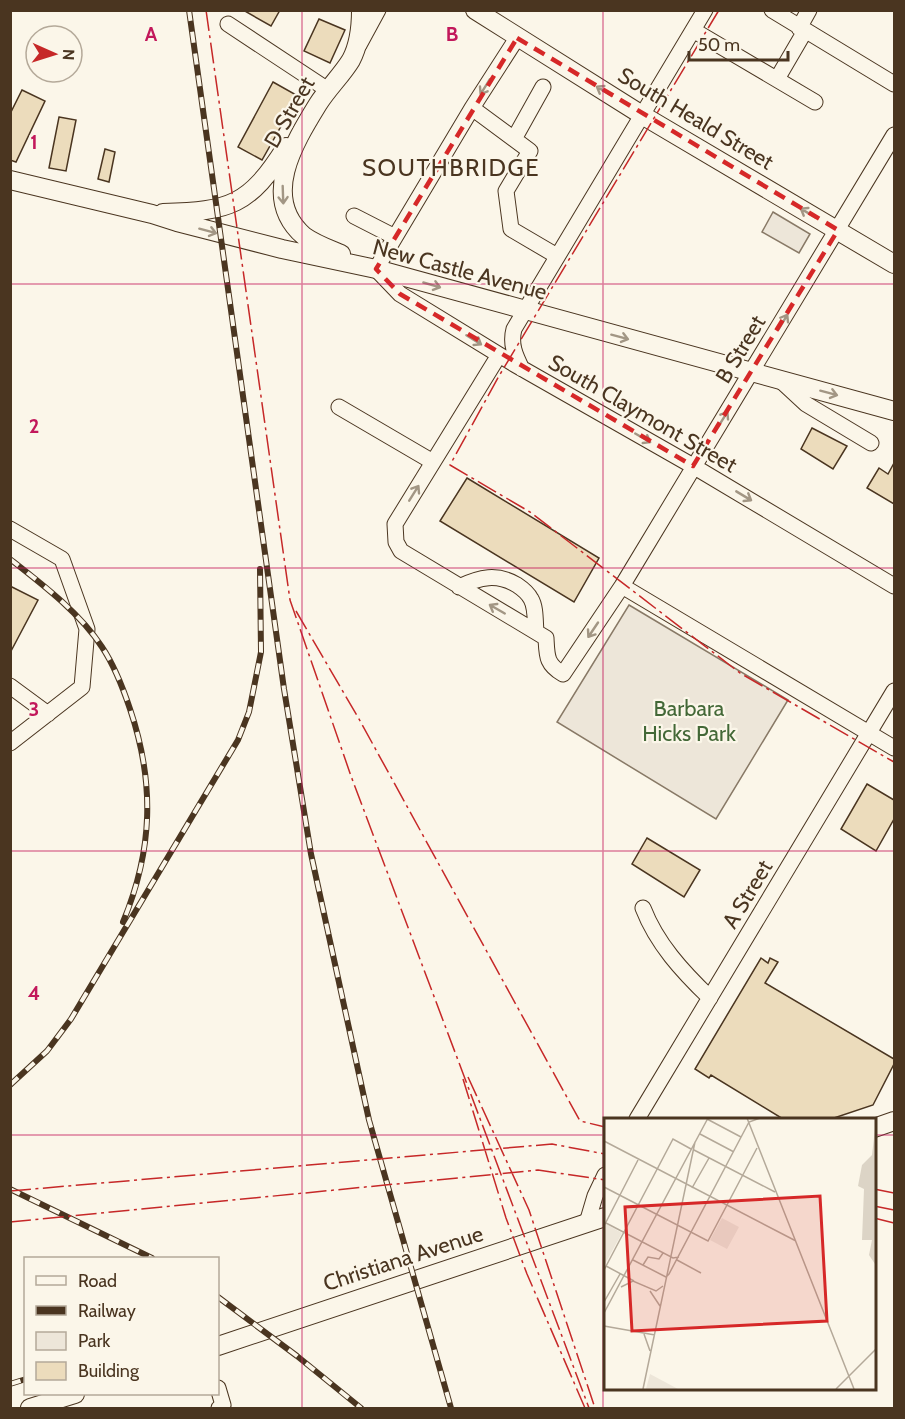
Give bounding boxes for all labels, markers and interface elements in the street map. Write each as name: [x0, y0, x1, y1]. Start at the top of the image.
text: A: [145, 22, 158, 46]
text: B: [446, 22, 458, 46]
north arrow: [24, 24, 84, 84]
scale bar: [689, 24, 788, 62]
text: 50 m: [698, 34, 740, 56]
text: N: [59, 49, 78, 61]
street label: South Heald Street: [613, 61, 779, 176]
street label: D Street: [258, 71, 321, 153]
one-way arrow: [479, 78, 491, 95]
one-way arrow: [596, 85, 613, 98]
text: 1: [30, 130, 38, 154]
district label: SOUTHBRIDGE: [362, 153, 540, 182]
one-way arrow: [277, 185, 288, 205]
one-way arrow: [800, 206, 817, 218]
one-way arrow: [198, 226, 217, 237]
street label: New Castle Avenue: [370, 233, 550, 306]
one-way arrow: [422, 280, 441, 291]
street label: B Street: [710, 310, 772, 388]
one-way arrow: [777, 314, 789, 331]
one-way arrow: [610, 331, 629, 343]
one-way arrow: [465, 334, 482, 346]
street label: South Claymont Street: [544, 348, 742, 479]
one-way arrow: [819, 388, 838, 399]
one-way arrow: [717, 411, 729, 428]
text: 2: [29, 414, 39, 438]
one-way arrow: [634, 432, 651, 444]
one-way arrow: [408, 485, 420, 502]
one-way arrow: [735, 491, 752, 503]
one-way arrow: [489, 603, 506, 615]
one-way arrow: [587, 621, 599, 638]
park label: Barbara Hicks Park: [642, 695, 736, 747]
text: 3: [29, 697, 39, 721]
street label: A Street: [717, 855, 779, 933]
text: 4: [28, 981, 40, 1005]
inset map: [604, 1118, 875, 1389]
street label: Christiana Avenue: [320, 1220, 486, 1297]
legend: [24, 1257, 219, 1395]
text: Road: [78, 1270, 117, 1292]
text: Railway: [78, 1300, 136, 1322]
text: Park: [78, 1330, 111, 1352]
text: Building: [78, 1360, 140, 1382]

